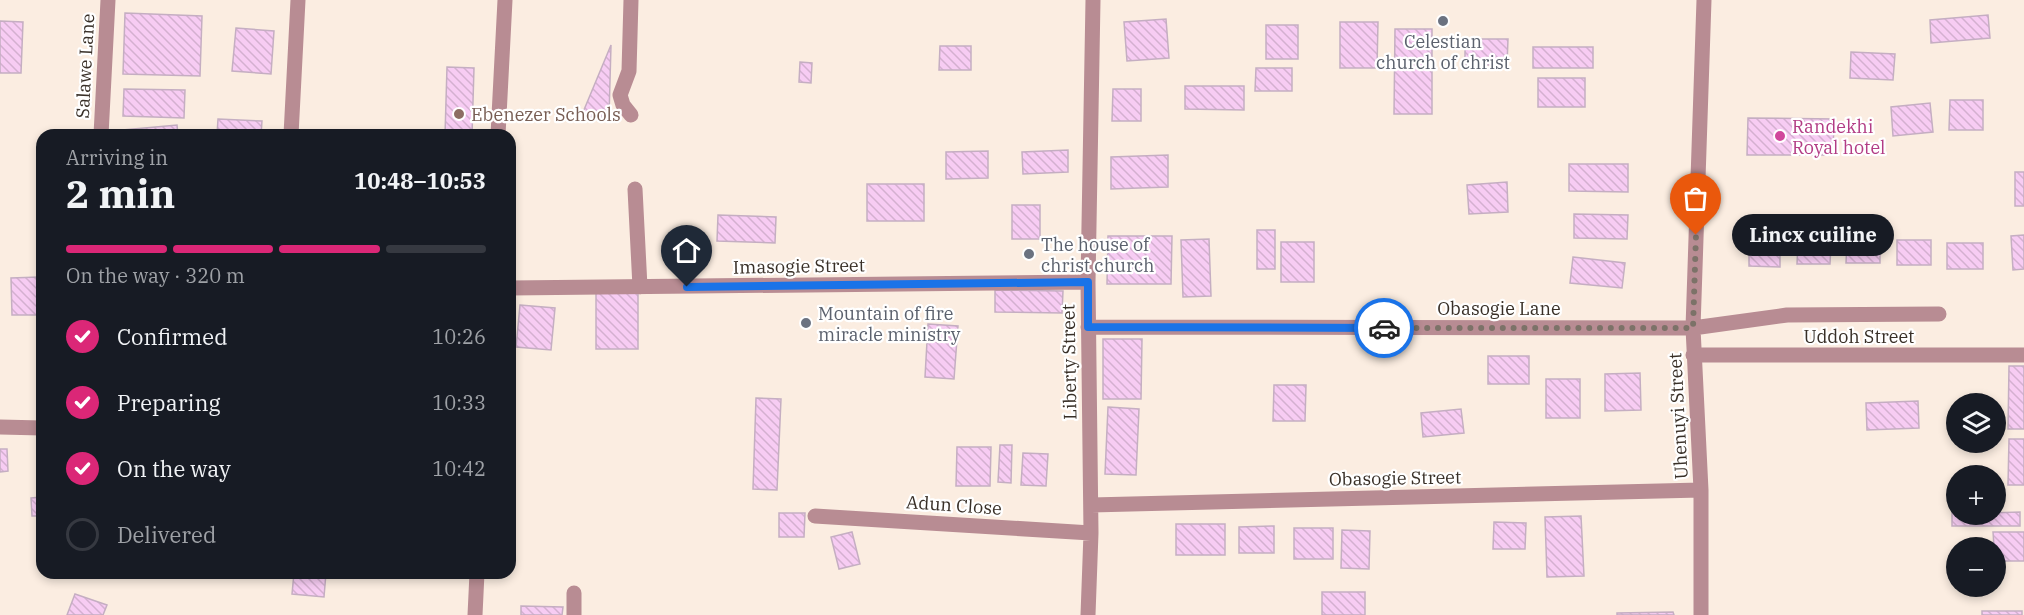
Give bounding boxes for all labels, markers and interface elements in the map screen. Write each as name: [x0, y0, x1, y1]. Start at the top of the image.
street label: Salawe Lane: [71, 13, 99, 119]
marker: Celestian church of christ: [1436, 14, 1450, 28]
place label: Celestian church of christ: [1376, 30, 1510, 74]
place label: Ebenezer Schools: [471, 103, 621, 126]
marker: Ebenezer Schools: [452, 107, 466, 121]
place label: Randekhi Royal hotel: [1792, 115, 1885, 159]
marker: Randekhi Royal hotel: [1773, 129, 1787, 143]
text: Arriving in: [66, 144, 168, 171]
text: 10:48–10:53: [354, 166, 486, 195]
text: 2 min: [66, 168, 175, 219]
pin: [1670, 173, 1721, 235]
icon: bag: [1679, 182, 1712, 215]
callout: Lincx cuiline: [1732, 214, 1894, 256]
text: Lincx cuiline: [1749, 221, 1877, 248]
pin: [661, 225, 712, 287]
place label: The house of christ church: [1041, 233, 1155, 277]
icon: home: [670, 234, 703, 267]
marker: The house of christ church: [1022, 247, 1036, 261]
street label: Imasogie Street: [733, 253, 865, 279]
text: On the way · 320 m: [66, 262, 245, 289]
street label: Obasogie Lane: [1437, 297, 1561, 320]
courier: [1354, 298, 1414, 358]
place label: Mountain of fire miracle ministry: [818, 302, 961, 346]
street label: Liberty Street: [1056, 304, 1082, 420]
icon: car: [1368, 312, 1401, 345]
marker: Mountain of fire miracle ministry: [799, 316, 813, 330]
icon: check: [66, 320, 99, 353]
text: Confirmed: [117, 322, 228, 351]
text: 10:26: [432, 323, 486, 350]
street label: Uddoh Street: [1804, 325, 1914, 348]
street label: Uhenuyi Street: [1663, 352, 1693, 480]
icon: check: [66, 386, 99, 419]
text: Preparing: [117, 388, 221, 417]
text: 10:33: [432, 389, 486, 416]
map controls: [1946, 393, 2006, 597]
button: layers: [1946, 393, 2006, 453]
icon: check: [66, 452, 99, 485]
text: On the way: [117, 454, 231, 483]
text: 10:42: [432, 455, 486, 482]
street label: Obasogie Street: [1329, 465, 1461, 491]
button: +: [1946, 465, 2006, 525]
street label: Adun Close: [905, 490, 1003, 520]
text: Delivered: [117, 520, 216, 549]
button: −: [1946, 537, 2006, 597]

